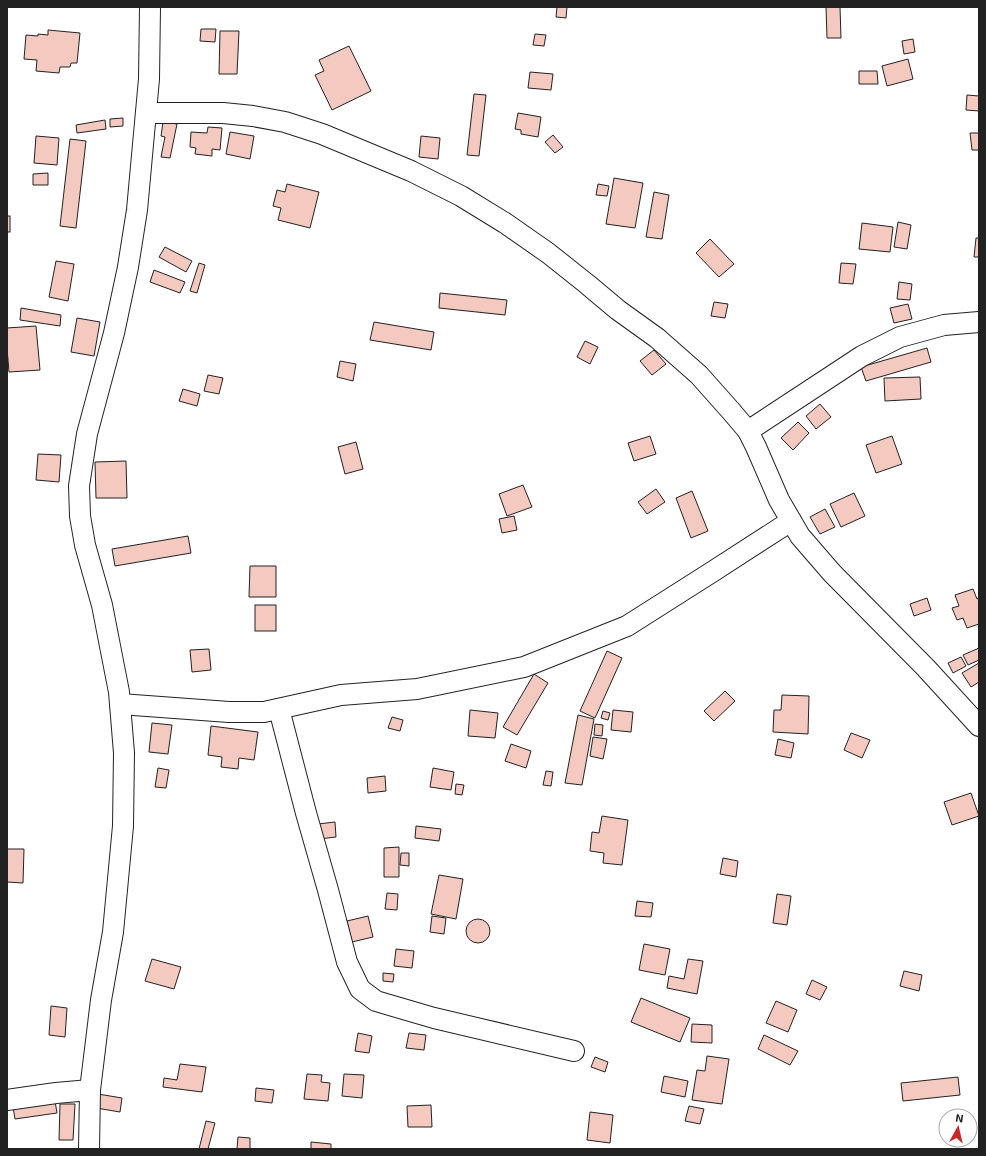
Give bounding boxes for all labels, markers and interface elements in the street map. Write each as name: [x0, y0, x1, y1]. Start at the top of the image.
north arrow: [938, 1108, 978, 1148]
text: N: [955, 1111, 964, 1125]

